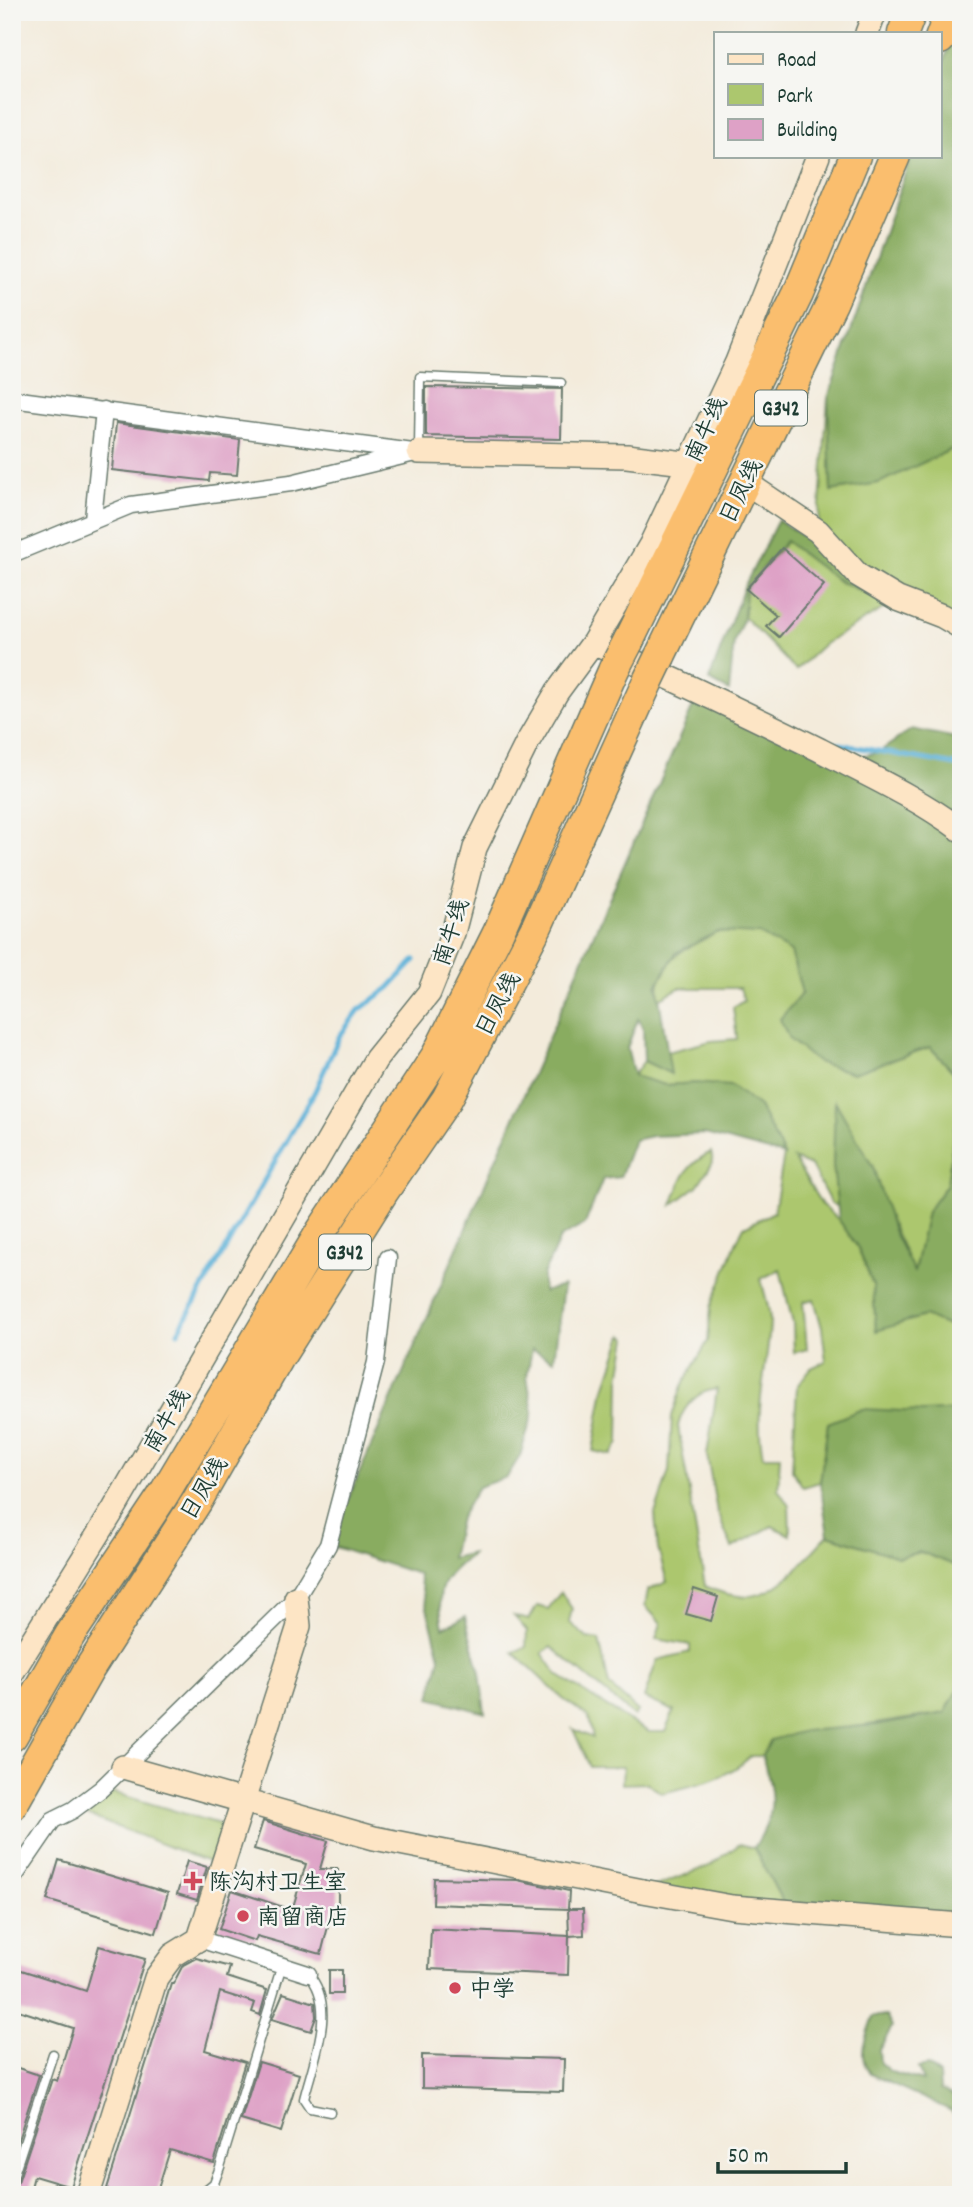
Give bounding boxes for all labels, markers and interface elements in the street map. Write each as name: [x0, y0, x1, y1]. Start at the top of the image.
legend: [714, 32, 942, 158]
text: Road: [777, 47, 816, 77]
text: Park: [777, 83, 813, 113]
text: Building: [777, 117, 837, 147]
road number: G342: [755, 390, 807, 426]
street label: 南牛线: [679, 392, 738, 469]
street label: 日凤线: [713, 454, 773, 531]
street label: 南牛线: [427, 895, 480, 971]
street label: 日凤线: [469, 967, 531, 1044]
road number: G342: [319, 1234, 371, 1270]
street label: 南牛线: [137, 1384, 201, 1460]
street label: 日凤线: [174, 1452, 238, 1528]
place label: 陈沟村卫生室: [209, 1868, 347, 1901]
marker: 陈沟村卫生室: [183, 1871, 203, 1891]
place label: 南留商店: [257, 1903, 349, 1936]
marker: 南留商店: [235, 1908, 251, 1924]
place label: 中学: [469, 1975, 515, 2008]
marker: 中学: [447, 1980, 463, 1996]
scale bar: [718, 2130, 845, 2174]
text: 50 m: [728, 2143, 768, 2173]

